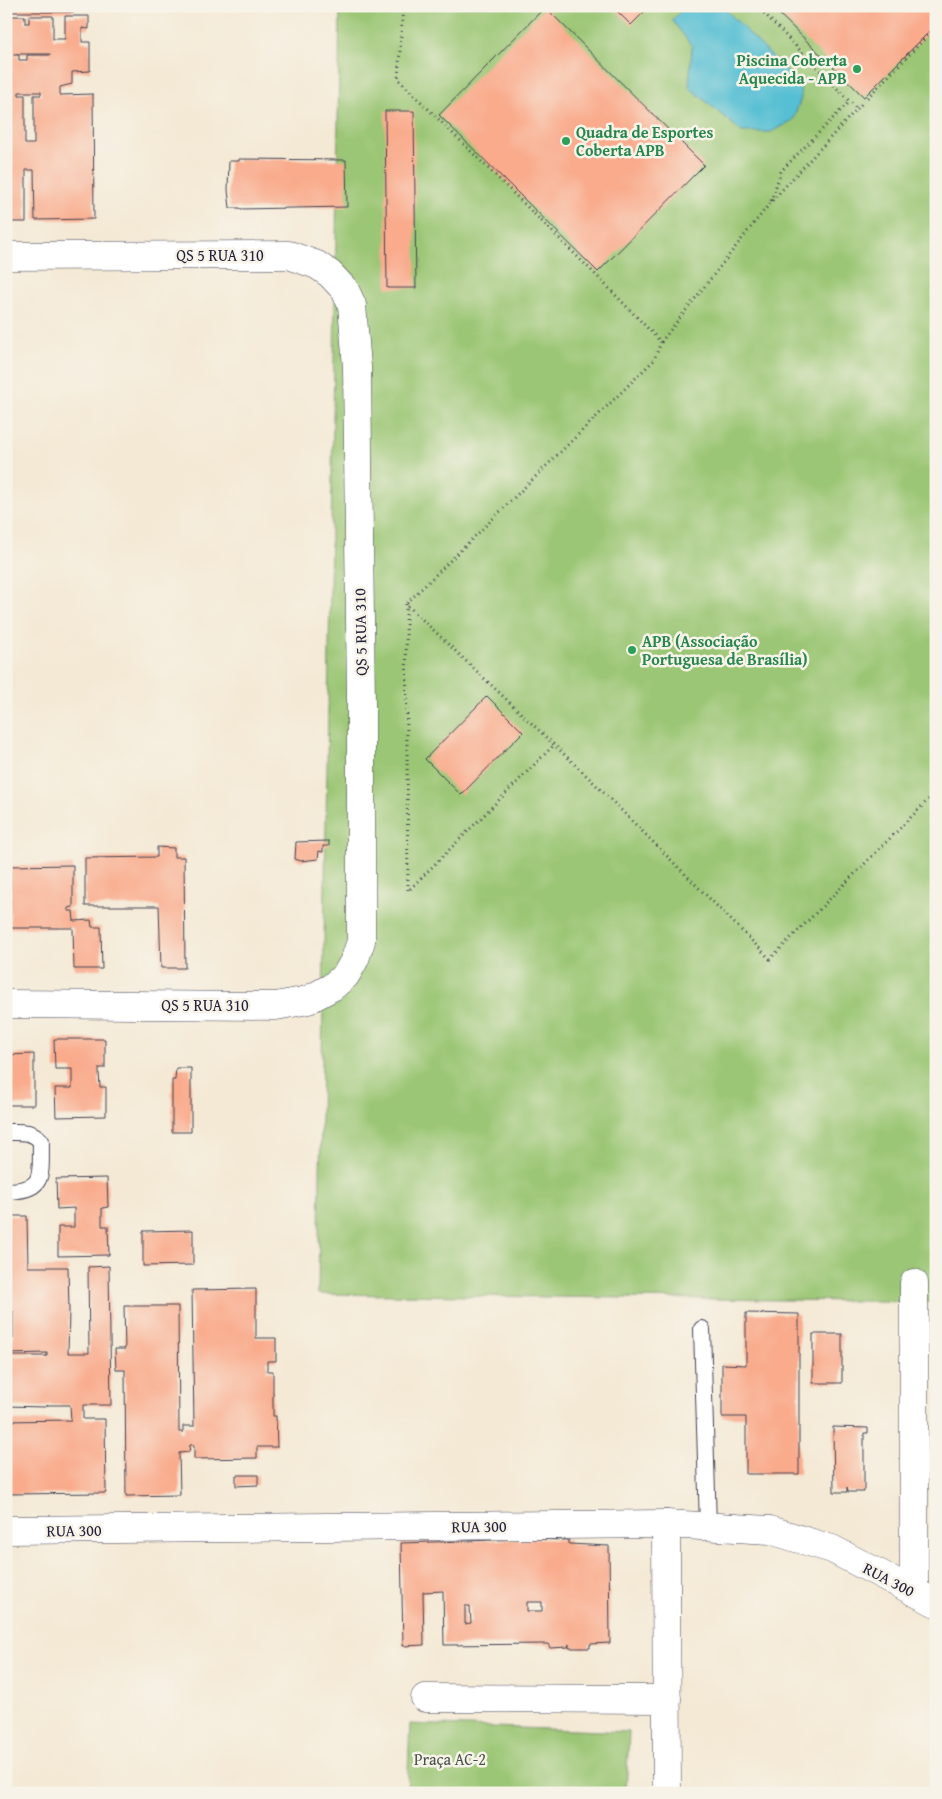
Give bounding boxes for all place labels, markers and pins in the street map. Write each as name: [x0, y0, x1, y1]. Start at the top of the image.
place label: Piscina Coberta Aquecida - APB: [737, 48, 848, 90]
marker: Piscina Coberta Aquecida - APB: [851, 63, 863, 75]
place label: Quadra de Esportes Coberta APB: [576, 120, 713, 162]
marker: Quadra de Esportes Coberta APB: [560, 135, 572, 147]
place label: APB (Associação Portuguesa de Brasília): [642, 629, 808, 671]
marker: APB (Associação Portuguesa de Brasília): [626, 644, 638, 656]

